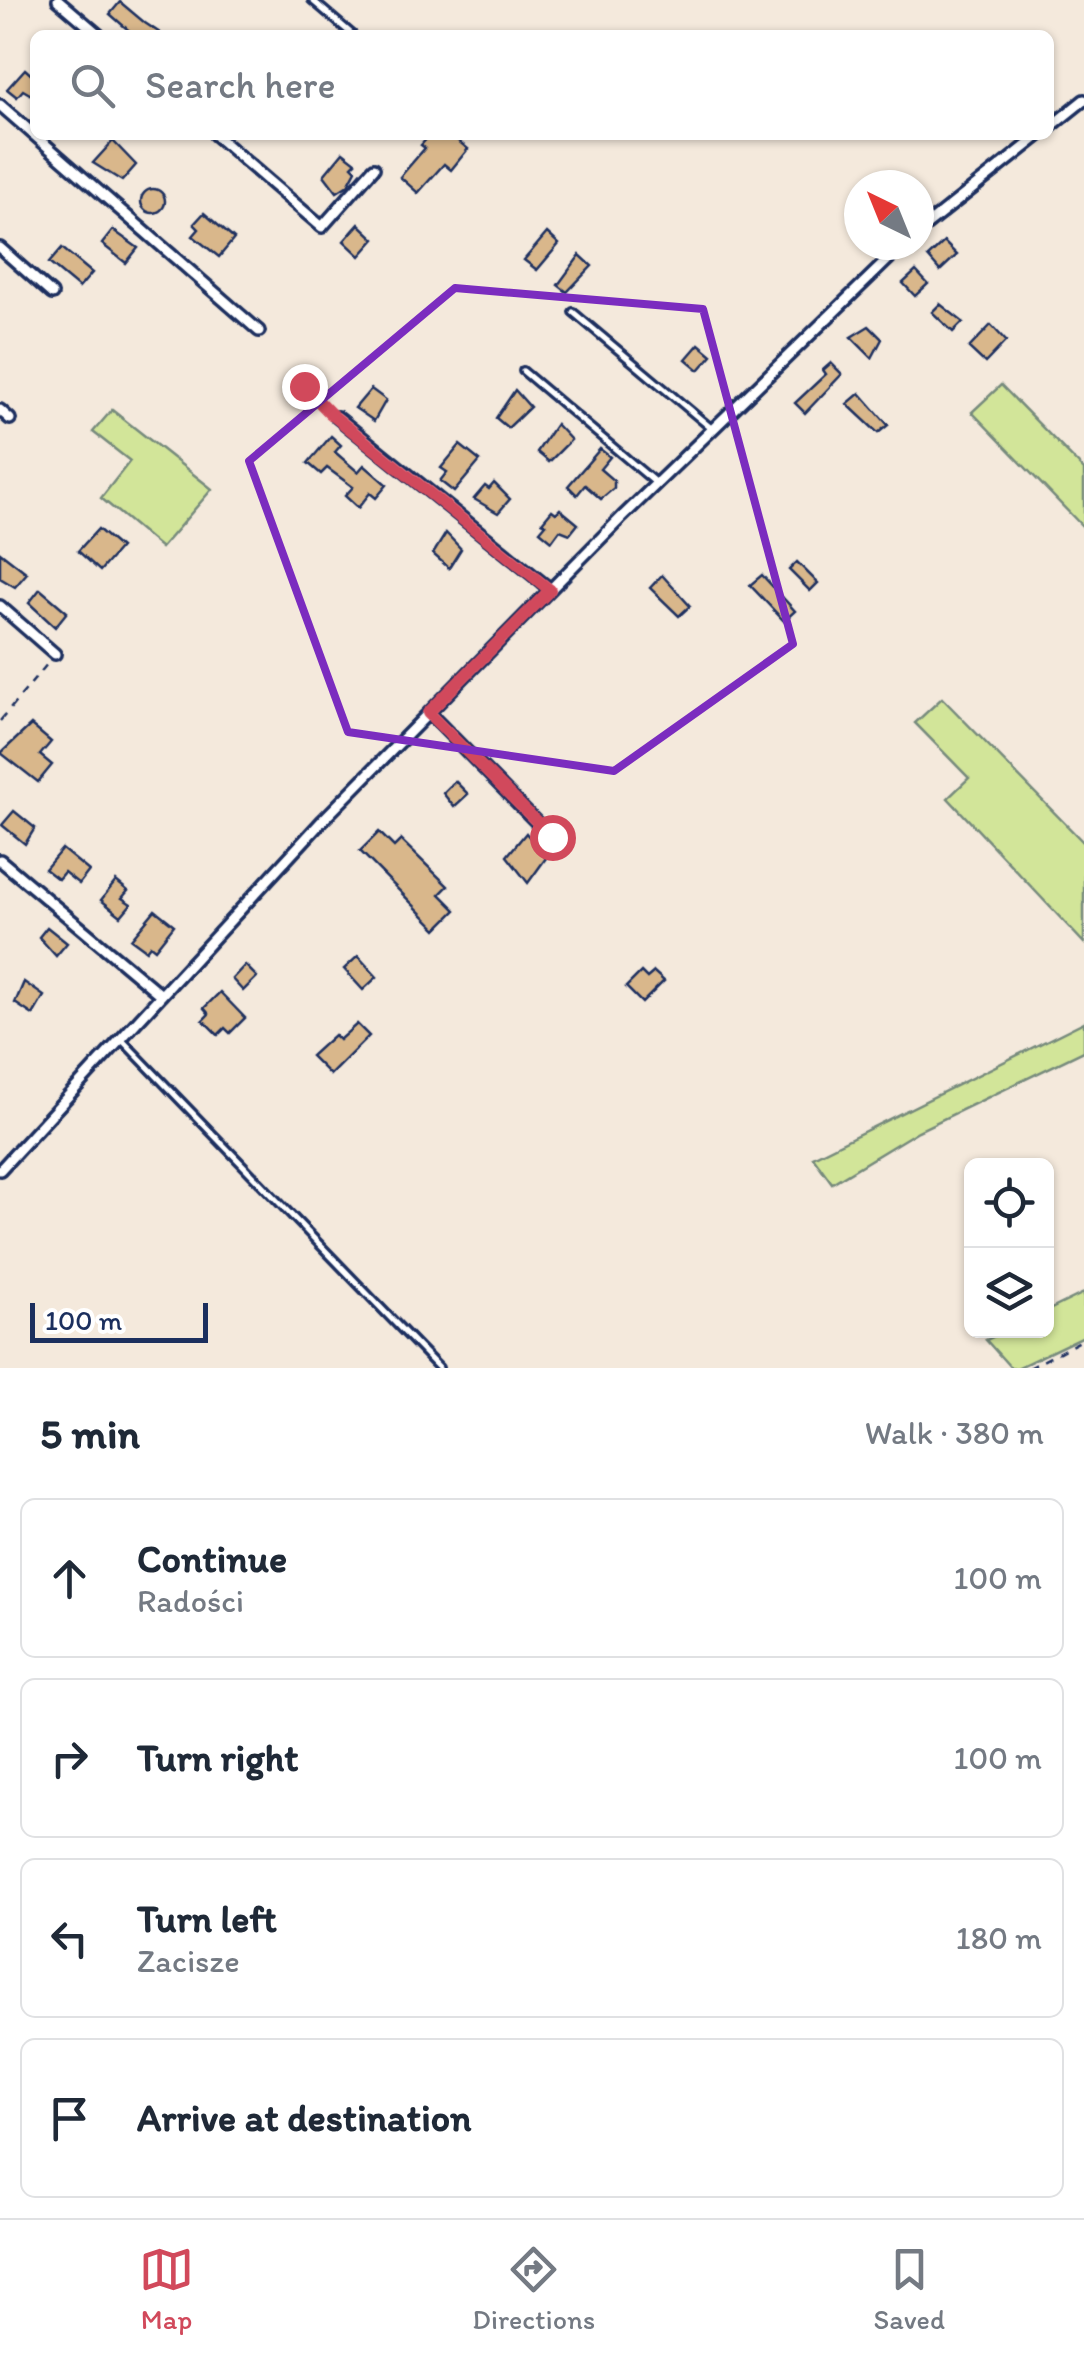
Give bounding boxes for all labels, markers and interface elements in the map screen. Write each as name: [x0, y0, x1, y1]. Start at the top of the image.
search box: [30, 30, 1054, 140]
icon: search: [65, 58, 120, 113]
text: Search here: [145, 62, 336, 108]
north arrow: [844, 170, 934, 260]
route end: [282, 364, 328, 410]
route start: [530, 815, 576, 861]
map controls: [964, 1158, 1054, 1338]
button: locate: [964, 1158, 1054, 1248]
button: layers: [964, 1248, 1054, 1338]
scale bar: [30, 1298, 208, 1342]
text: 100 m: [45, 1303, 122, 1337]
text: 5 min: [40, 1408, 140, 1459]
text: Walk · 380 m: [865, 1414, 1044, 1452]
text: Continue: [137, 1536, 287, 1582]
icon: ahead: [42, 1551, 97, 1606]
text: 100 m: [954, 1559, 1042, 1597]
text: Radości: [137, 1582, 244, 1620]
icon: right: [42, 1731, 97, 1786]
text: Turn right: [137, 1735, 299, 1781]
text: 100 m: [954, 1739, 1042, 1777]
text: Turn left: [137, 1896, 277, 1942]
icon: left: [42, 1911, 97, 1966]
text: 180 m: [956, 1919, 1042, 1957]
text: Zacisze: [137, 1942, 240, 1980]
icon: arrive: [42, 2091, 97, 2146]
text: Arrive at destination: [137, 2095, 472, 2141]
tab: Map: [139, 2242, 194, 2336]
tab: Directions: [472, 2242, 595, 2336]
tab: Saved: [873, 2242, 945, 2336]

